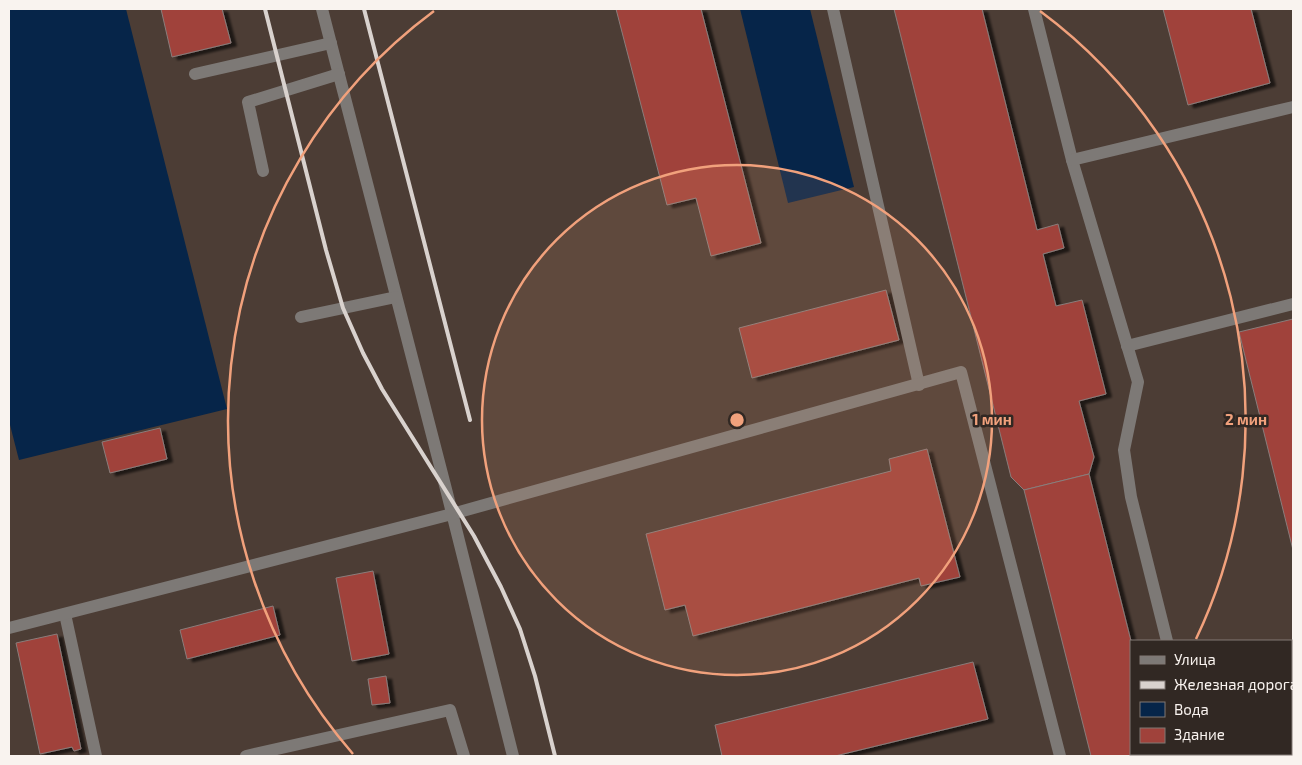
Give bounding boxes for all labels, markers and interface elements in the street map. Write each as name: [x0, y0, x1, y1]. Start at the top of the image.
text: 1 мин: [972, 410, 1012, 428]
text: 2 мин: [1225, 410, 1267, 428]
centre of rings: [728, 411, 746, 429]
legend: [1130, 640, 1292, 755]
text: Улица: [1174, 650, 1216, 668]
text: Железная дорога: [1174, 675, 1298, 693]
text: Вода: [1174, 700, 1209, 718]
text: Здание: [1174, 725, 1225, 743]

